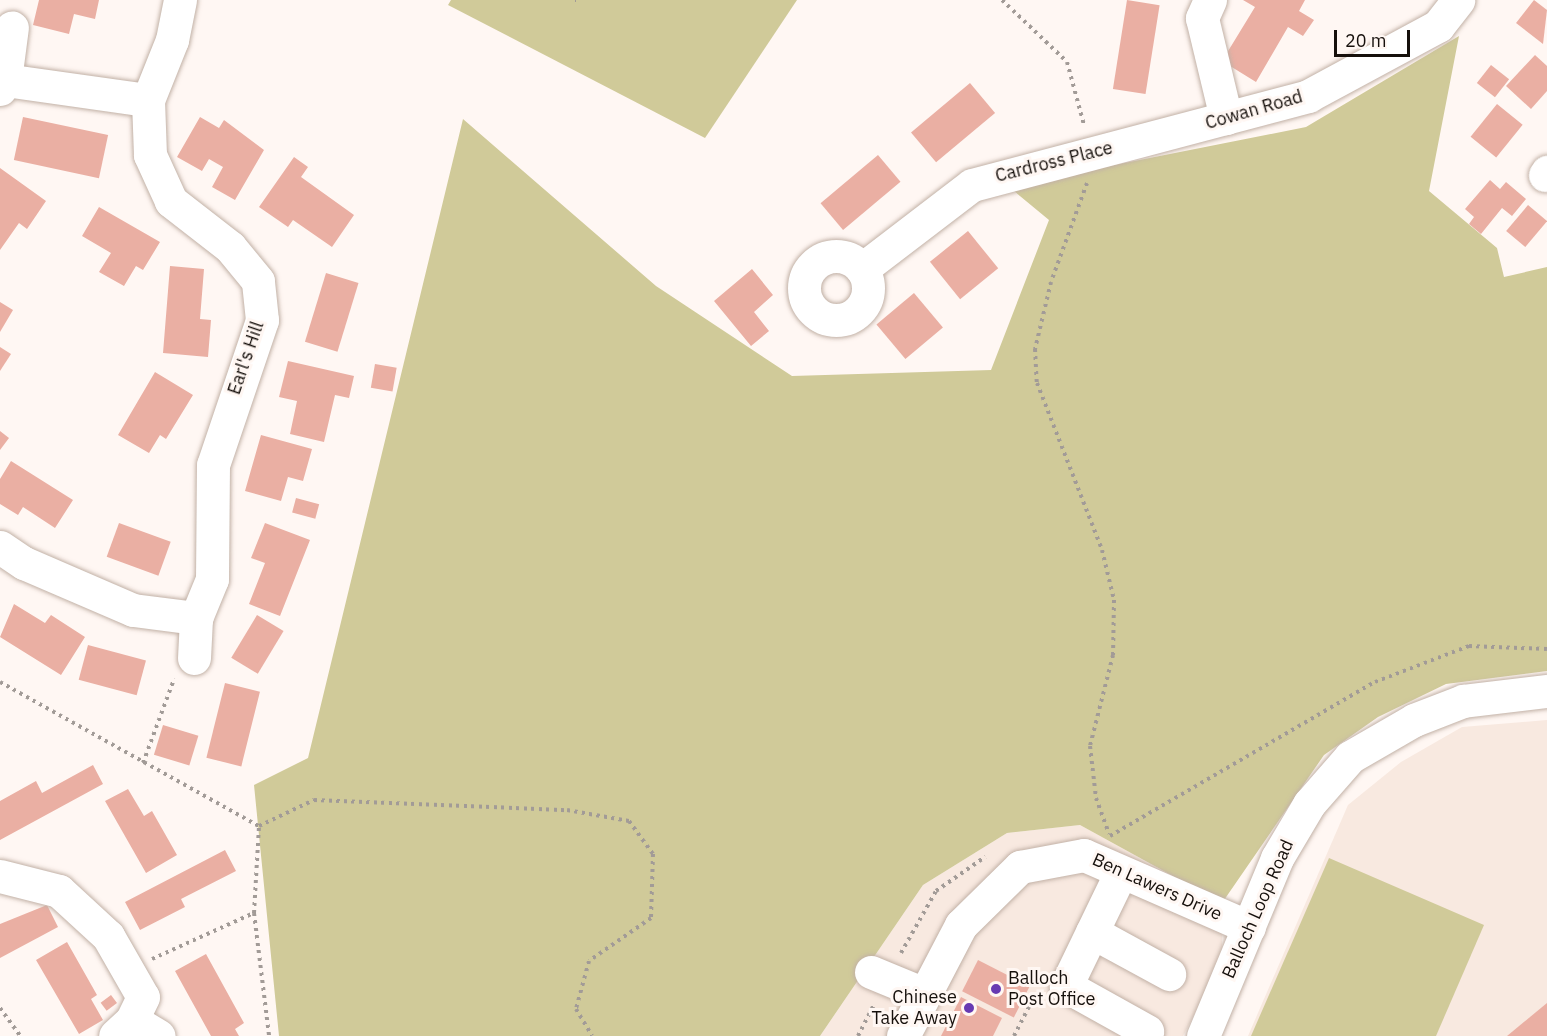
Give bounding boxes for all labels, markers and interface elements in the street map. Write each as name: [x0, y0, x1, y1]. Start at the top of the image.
scale bar: [1337, 18, 1414, 56]
text: 20 m: [1345, 29, 1387, 52]
street label: Cowan Road: [1203, 86, 1305, 134]
street label: Cardross Place: [993, 137, 1115, 187]
street label: Earl's Hill: [223, 319, 269, 397]
street label: Balloch Loop Road: [1218, 836, 1298, 982]
street label: Ben Lawers Drive: [1089, 849, 1225, 925]
place label: Balloch Post Office: [1008, 968, 1095, 1010]
marker: Balloch Post Office: [989, 982, 1003, 996]
place label: Chinese Take Away: [872, 987, 957, 1030]
marker: Chinese Take Away: [962, 1001, 976, 1015]

